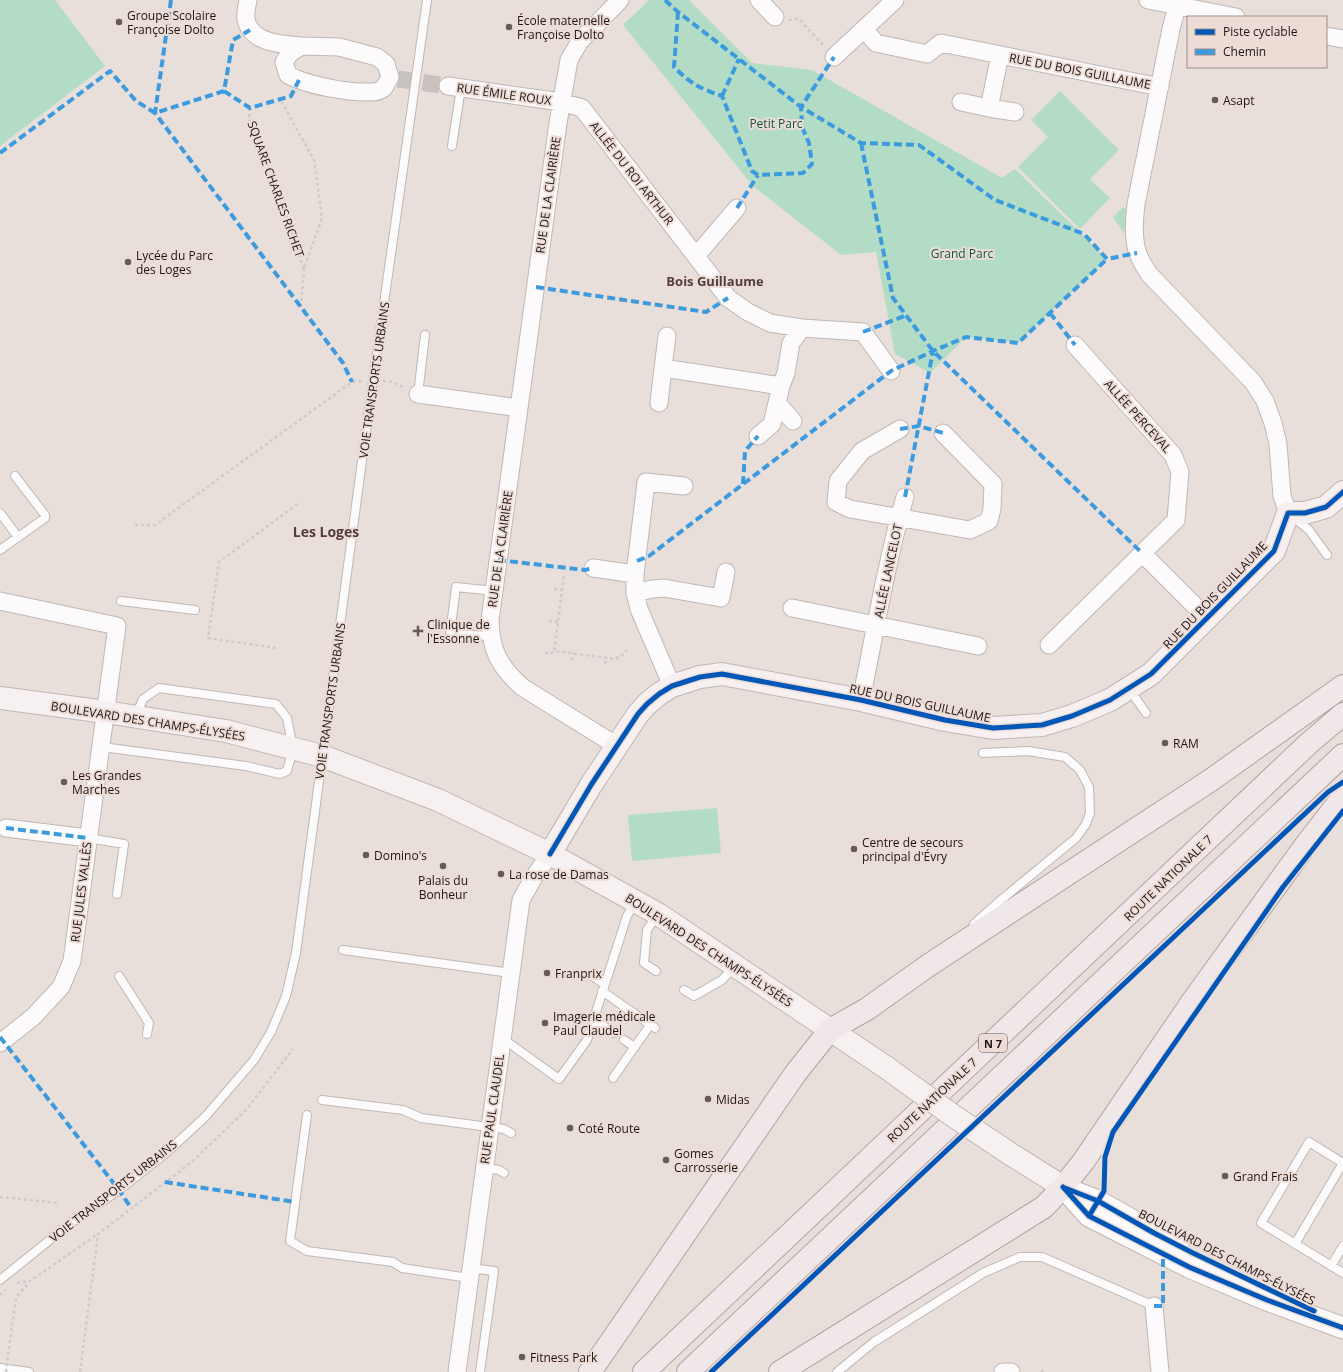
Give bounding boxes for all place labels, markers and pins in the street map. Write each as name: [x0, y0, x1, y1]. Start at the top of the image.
place label: Groupe Scolaire Françoise Dolto: [127, 7, 217, 38]
place label: École maternelle Françoise Dolto: [517, 12, 610, 43]
marker: Groupe Scolaire Françoise Dolto: [114, 17, 124, 27]
marker: École maternelle Françoise Dolto: [504, 22, 514, 32]
place label: Asapt: [1223, 92, 1255, 109]
marker: Asapt: [1210, 95, 1220, 105]
place label: Lycée du Parc des Loges: [136, 247, 213, 278]
marker: Lycée du Parc des Loges: [123, 257, 133, 267]
place label: Clinique de l'Essonne: [427, 616, 490, 647]
marker: Clinique de l'Essonne: [412, 625, 424, 637]
place label: RAM: [1173, 735, 1199, 752]
marker: RAM: [1160, 738, 1170, 748]
place label: Les Grandes Marches: [72, 767, 142, 798]
marker: Les Grandes Marches: [59, 777, 69, 787]
place label: Centre de secours principal d'Évry: [862, 834, 964, 865]
marker: Centre de secours principal d'Évry: [849, 844, 859, 854]
place label: Domino's: [374, 847, 427, 864]
marker: Domino's: [361, 850, 371, 860]
marker: Palais du Bonheur: [438, 861, 448, 871]
place label: La rose de Damas: [509, 866, 609, 883]
marker: La rose de Damas: [496, 869, 506, 879]
place label: Palais du Bonheur: [418, 872, 468, 903]
place label: Franprix: [555, 965, 602, 982]
marker: Franprix: [542, 968, 552, 978]
place label: Imagerie médicale Paul Claudel: [553, 1008, 656, 1039]
marker: Imagerie médicale Paul Claudel: [540, 1018, 550, 1028]
place label: Midas: [716, 1091, 750, 1108]
marker: Midas: [703, 1094, 713, 1104]
place label: Coté Route: [578, 1120, 640, 1137]
marker: Coté Route: [565, 1123, 575, 1133]
place label: Gomes Carrosserie: [674, 1145, 738, 1176]
marker: Gomes Carrosserie: [661, 1155, 671, 1165]
place label: Grand Frais: [1233, 1168, 1298, 1185]
marker: Grand Frais: [1220, 1171, 1230, 1181]
place label: Fitness Park: [530, 1349, 598, 1366]
marker: Fitness Park: [517, 1352, 527, 1362]

